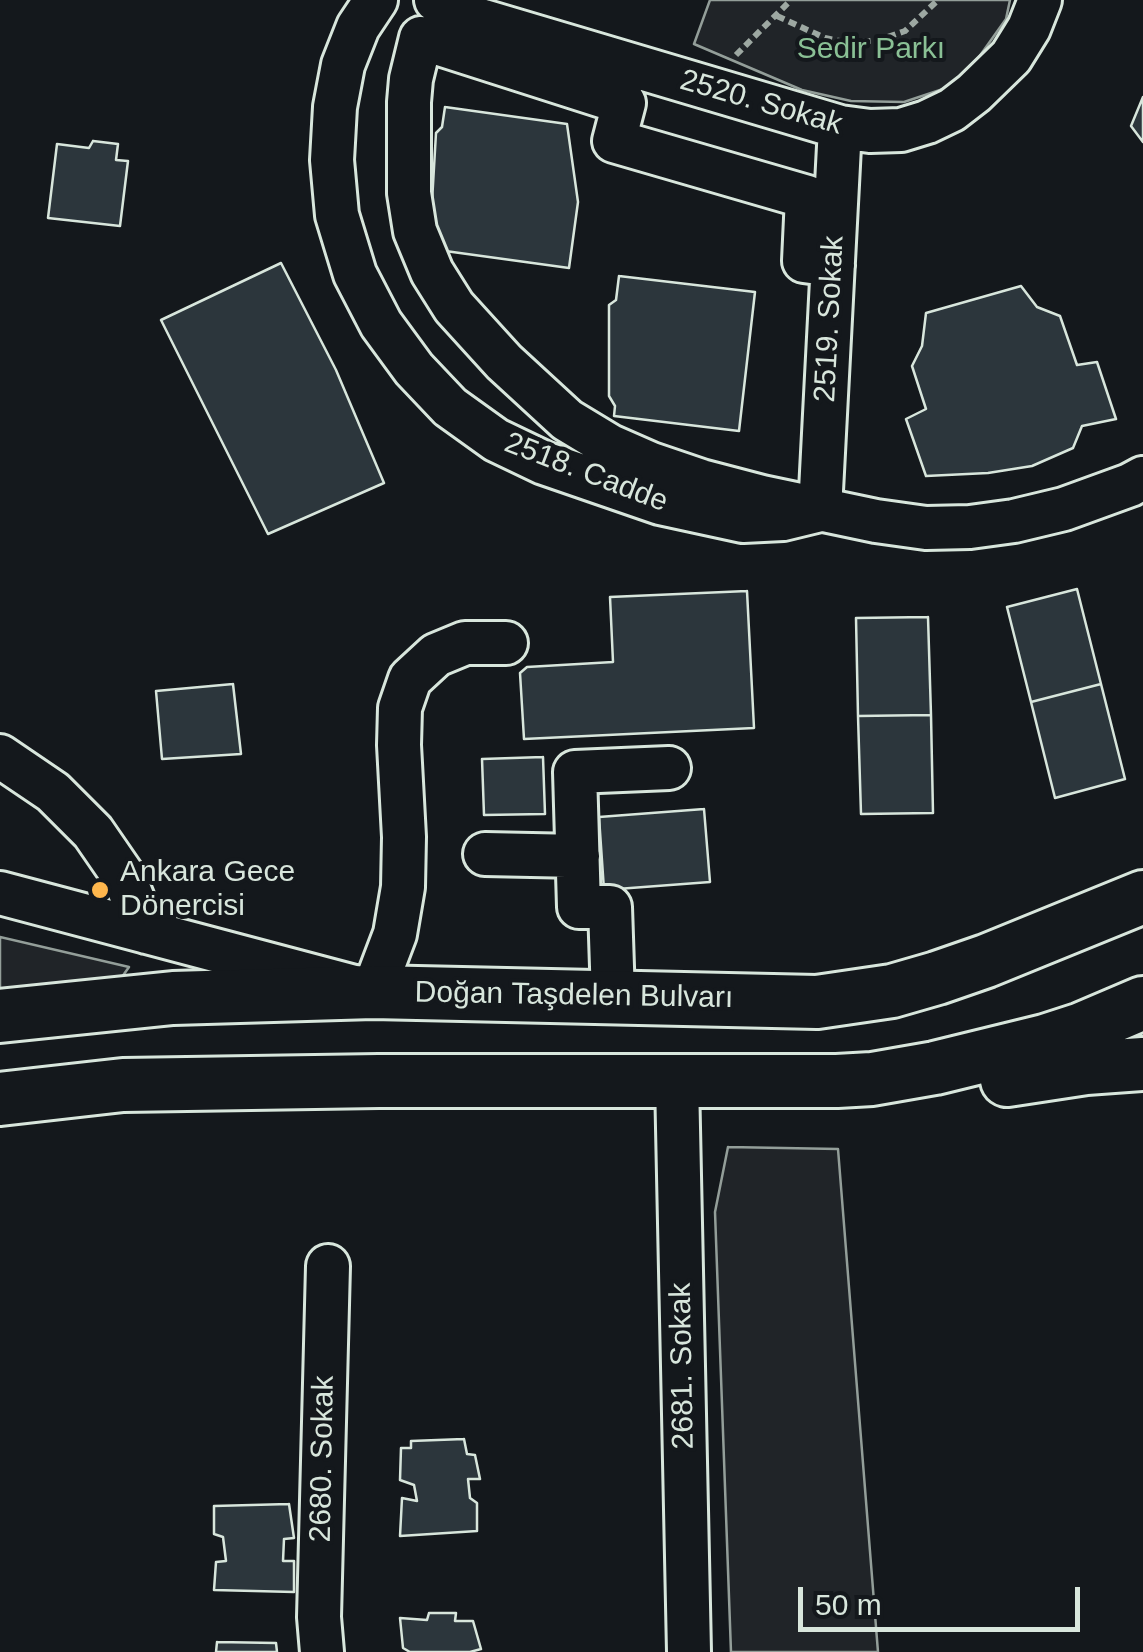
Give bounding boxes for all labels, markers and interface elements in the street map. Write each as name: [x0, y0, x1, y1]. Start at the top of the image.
park label: Sedir Parkı: [797, 32, 945, 68]
street label: 2520. Sokak: [676, 63, 846, 143]
street label: 2519. Sokak: [808, 235, 852, 403]
street label: 2518. Cadde: [499, 425, 673, 521]
place label: Ankara Gece Dönercisi: [120, 855, 295, 926]
marker: Ankara Gece Dönercisi: [89, 879, 111, 901]
street label: Doğan Taşdelen Bulvarı: [414, 975, 734, 1017]
street label: 2681. Sokak: [664, 1282, 702, 1450]
street label: 2680. Sokak: [304, 1375, 342, 1543]
scale bar: [803, 1567, 1086, 1629]
text: 50 m: [815, 1588, 882, 1621]

